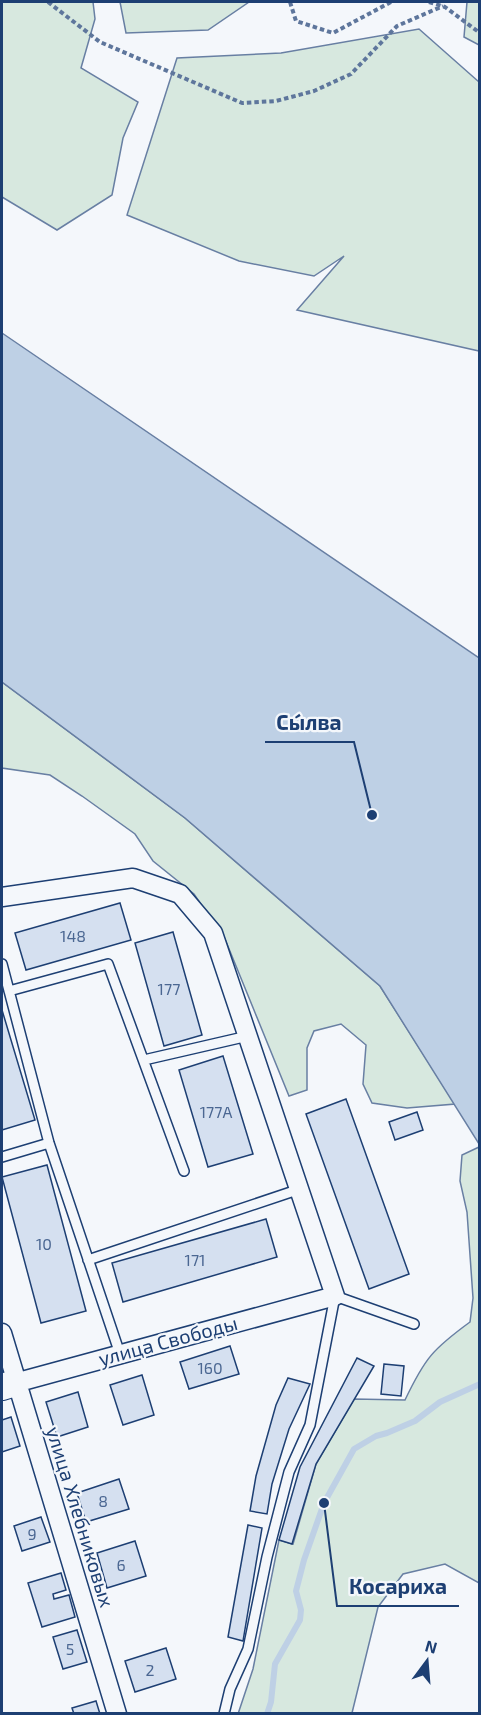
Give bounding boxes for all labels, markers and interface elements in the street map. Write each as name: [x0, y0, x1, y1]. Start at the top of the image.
callout: Сы́лва: [265, 703, 354, 742]
text: Сы́лва: [276, 709, 342, 734]
house number: 148: [60, 926, 86, 945]
house number: 177: [158, 979, 180, 998]
house number: 177А: [200, 1102, 232, 1121]
house number: 10: [36, 1234, 52, 1253]
house number: 171: [185, 1250, 205, 1269]
street label: улица Свободы: [96, 1310, 240, 1371]
house number: 160: [197, 1358, 223, 1377]
street label: улица Хлебниковых: [41, 1423, 120, 1611]
house number: 8: [98, 1491, 108, 1510]
house number: 9: [27, 1524, 37, 1543]
house number: 6: [116, 1555, 126, 1574]
callout: Косариха: [337, 1567, 459, 1606]
text: Косариха: [349, 1573, 447, 1598]
north arrow: [397, 1631, 457, 1691]
text: N: [423, 1635, 439, 1657]
house number: 5: [66, 1639, 74, 1658]
house number: 2: [146, 1660, 155, 1679]

